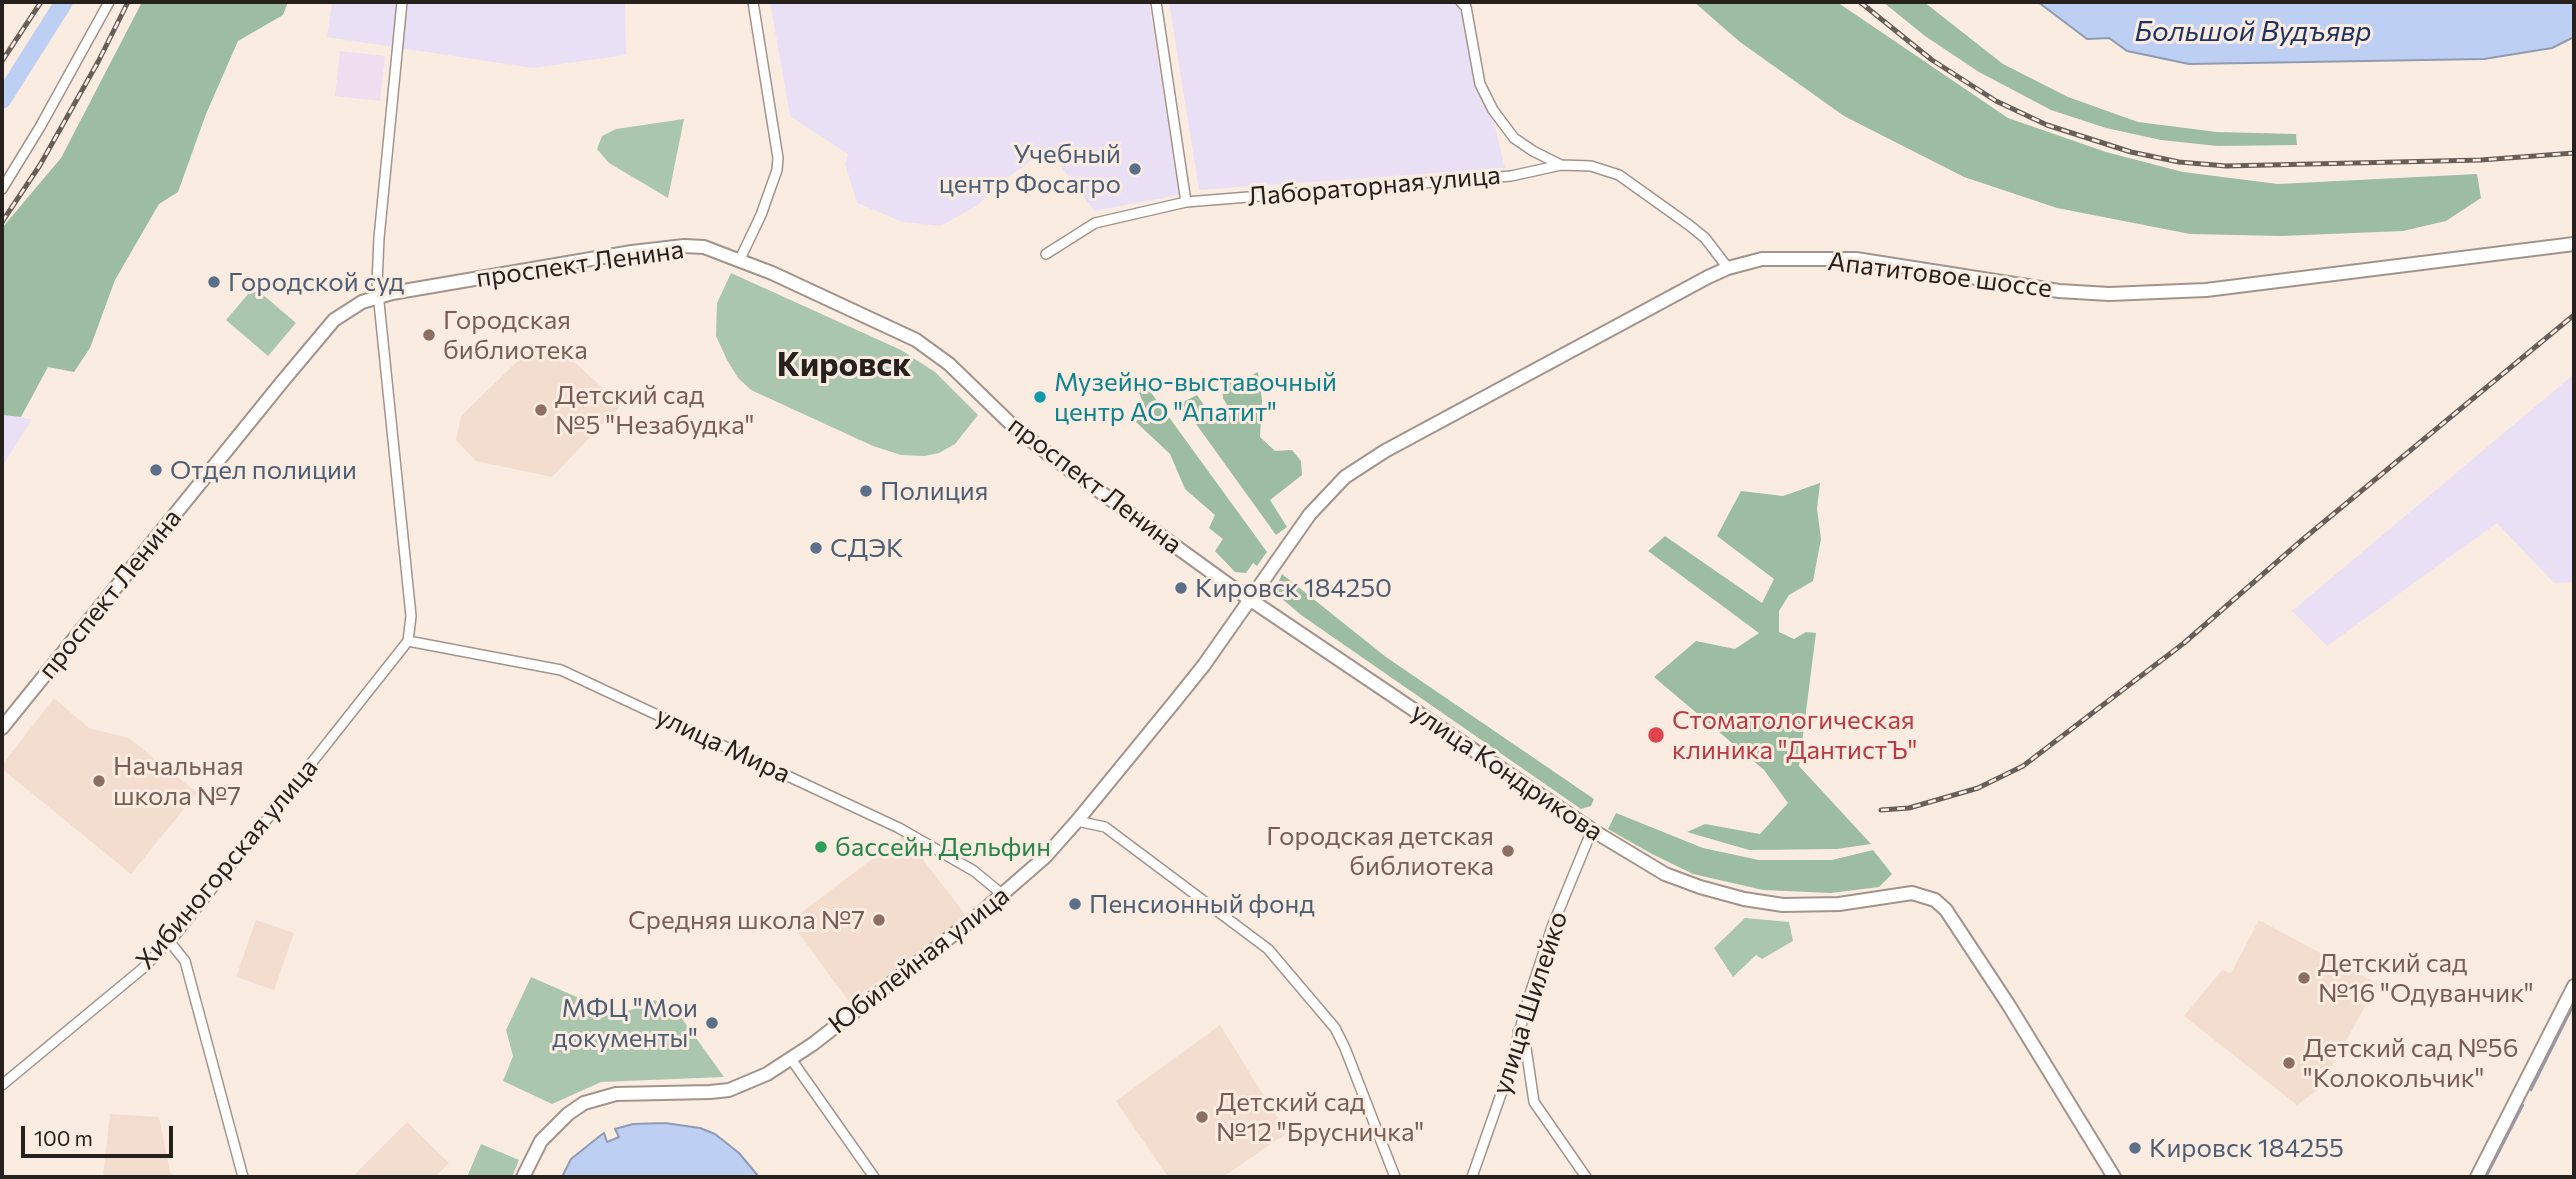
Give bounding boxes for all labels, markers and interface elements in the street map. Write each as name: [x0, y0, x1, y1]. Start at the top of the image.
water label: Большой Вудъявр: [2134, 15, 2372, 49]
place label: Учебный центр Фосагро: [939, 138, 1121, 200]
street label: Лабораторная улица: [1246, 159, 1502, 213]
marker: Учебный центр Фосагро: [1127, 161, 1143, 177]
street label: проспект Ленина: [474, 234, 686, 294]
street label: Апатитовое шоссе: [1826, 246, 2054, 304]
place label: Городской суд: [228, 266, 404, 298]
marker: Городской суд: [206, 274, 222, 290]
place label: Городская библиотека: [443, 304, 588, 366]
marker: Городская библиотека: [421, 327, 437, 343]
district label: Кировск: [777, 345, 911, 385]
place label: Музейно-выставочный центр АО "Апатит": [1054, 366, 1337, 428]
place label: Детский сад №5 "Незабудка": [555, 379, 754, 440]
marker: Музейно-выставочный центр АО "Апатит": [1032, 389, 1048, 405]
marker: Детский сад №5 "Незабудка": [533, 402, 549, 418]
street label: проспект Ленина: [1002, 410, 1188, 560]
place label: Отдел полиции: [170, 454, 357, 486]
marker: Отдел полиции: [148, 462, 164, 478]
place label: Полиция: [880, 475, 988, 507]
marker: Полиция: [858, 483, 874, 499]
street label: проспект Ленина: [32, 503, 188, 685]
place label: СДЭК: [830, 532, 903, 564]
marker: СДЭК: [808, 540, 824, 556]
place label: Кировск 184250: [1195, 572, 1392, 604]
marker: Кировск 184250: [1173, 580, 1189, 596]
street label: улица Кондрикова: [1405, 696, 1609, 848]
street label: улица Мира: [651, 700, 795, 790]
place label: Стоматологическая клиника "ДантистЪ": [1672, 704, 1917, 766]
marker: Стоматологическая клиника "ДантистЪ": [1646, 725, 1666, 745]
place label: Начальная школа №7: [113, 750, 244, 812]
street label: Хибиногорская улица: [130, 752, 324, 976]
marker: Начальная школа №7: [91, 773, 107, 789]
place label: Городская детская библиотека: [1266, 820, 1494, 882]
place label: бассейн Дельфин: [835, 831, 1051, 863]
marker: бассейн Дельфин: [813, 839, 829, 855]
marker: Городская детская библиотека: [1500, 843, 1516, 859]
street label: Юбилейная улица: [822, 880, 1016, 1040]
place label: Пенсионный фонд: [1089, 888, 1315, 920]
marker: Пенсионный фонд: [1067, 896, 1083, 912]
place label: Средняя школа №7: [628, 904, 865, 936]
street label: улица Шилейко: [1486, 908, 1574, 1098]
marker: Средняя школа №7: [871, 912, 887, 928]
place label: Детский сад №16 "Одуванчик": [2318, 947, 2534, 1009]
marker: Детский сад №16 "Одуванчик": [2296, 970, 2312, 986]
place label: МФЦ "Мои документы": [552, 992, 698, 1054]
marker: МФЦ "Мои документы": [704, 1015, 720, 1031]
place label: Детский сад №56 "Колокольчик": [2303, 1032, 2518, 1094]
marker: Детский сад №56 "Колокольчик": [2281, 1055, 2297, 1071]
place label: Детский сад №12 "Брусничка": [1216, 1086, 1424, 1148]
marker: Детский сад №12 "Брусничка": [1194, 1109, 1210, 1125]
scale bar: [24, 1112, 177, 1156]
text: 100 m: [34, 1125, 93, 1150]
place label: Кировск 184255: [2149, 1132, 2344, 1164]
marker: Кировск 184255: [2127, 1140, 2143, 1156]

